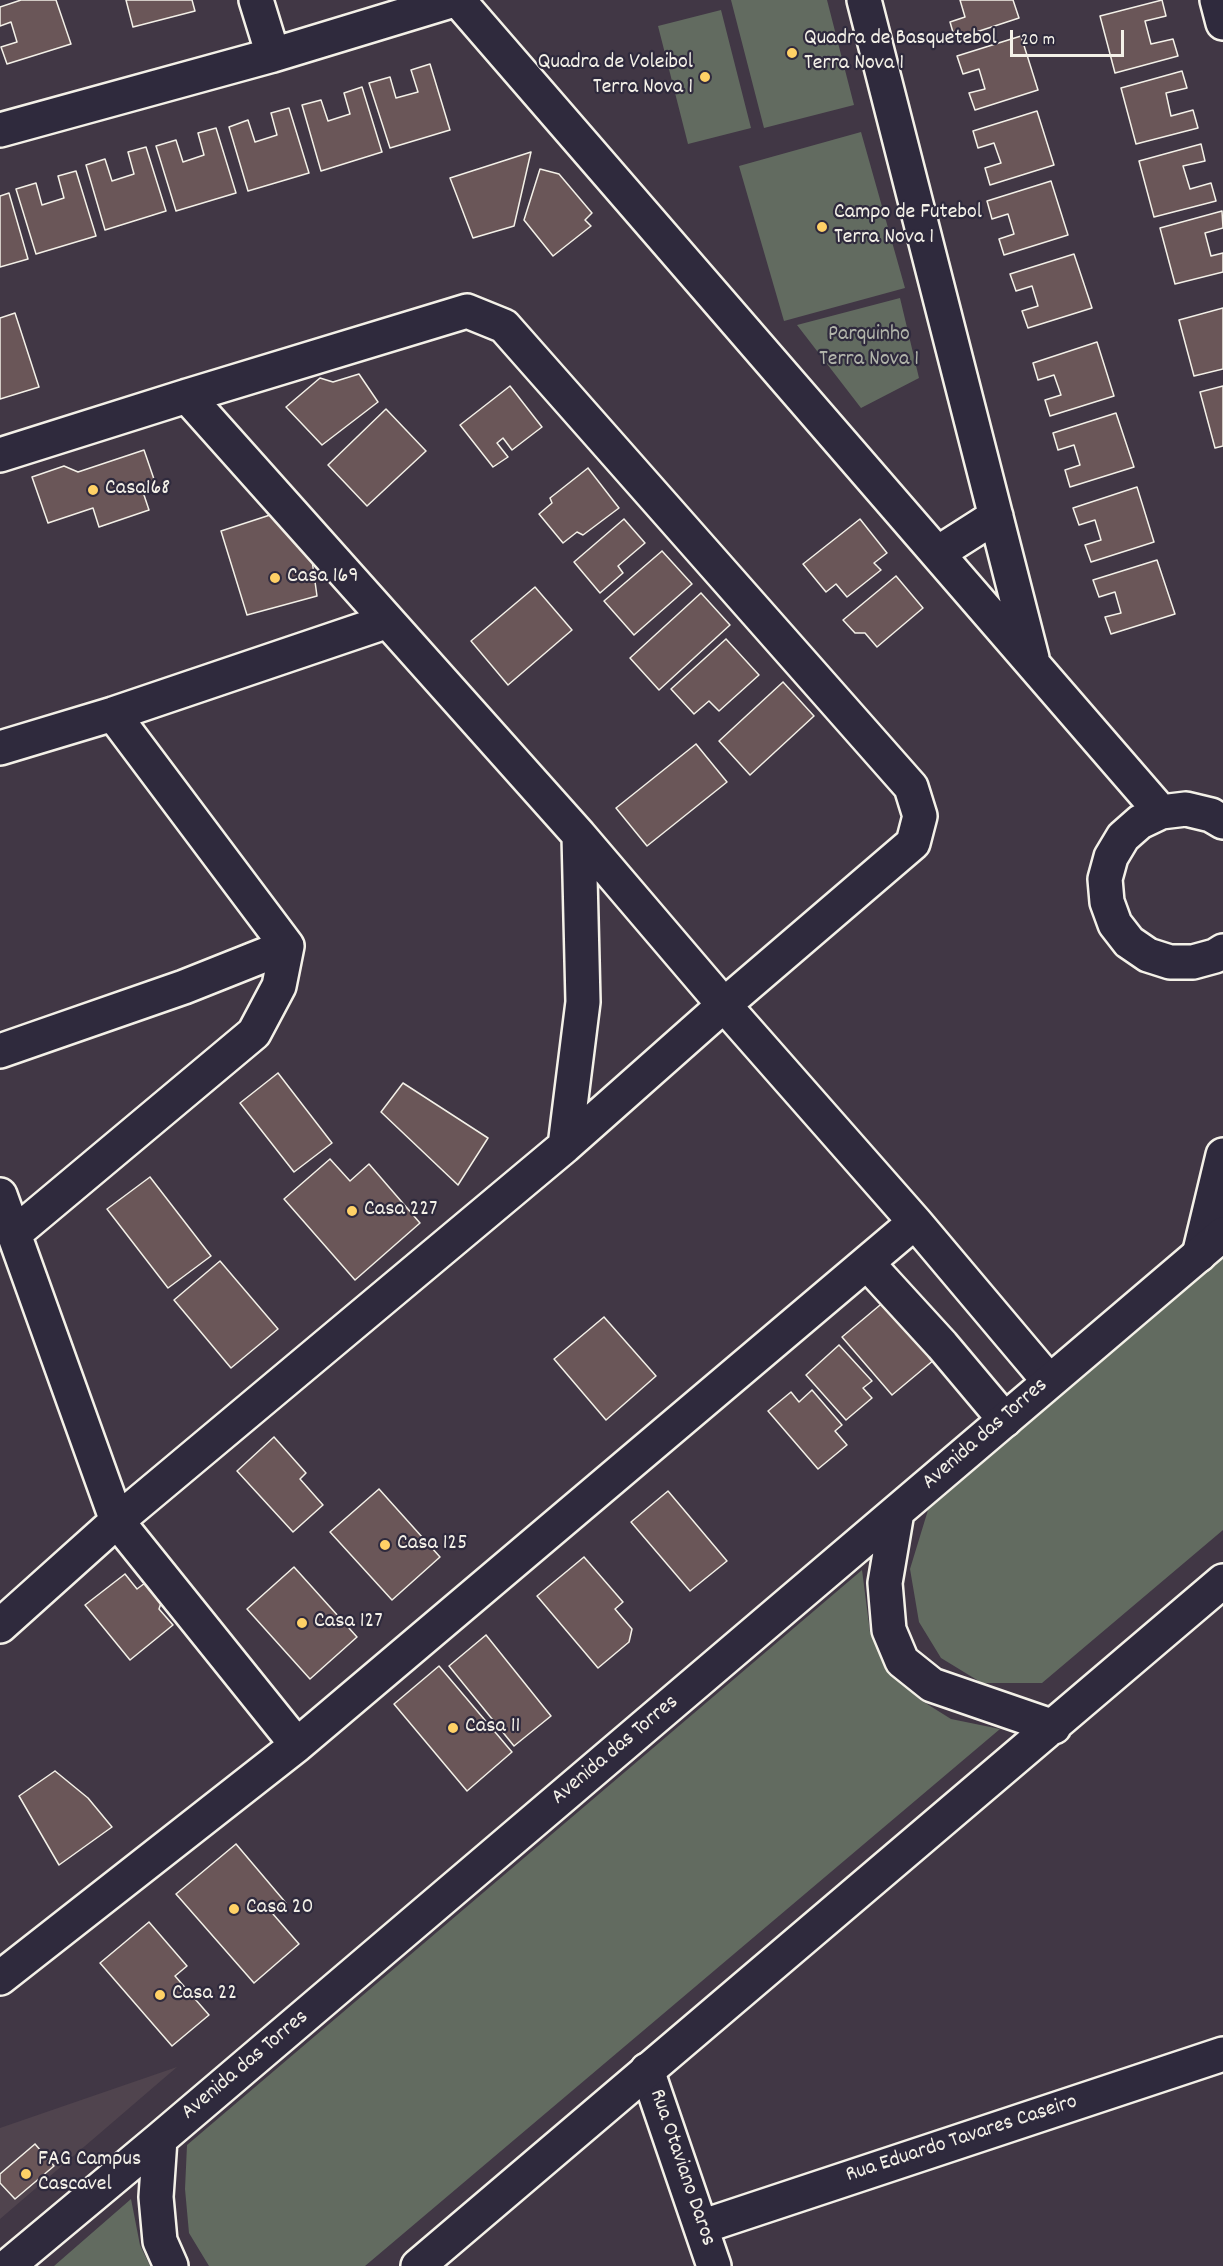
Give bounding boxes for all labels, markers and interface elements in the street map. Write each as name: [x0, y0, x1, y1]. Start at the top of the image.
scale bar: [1013, 18, 1127, 56]
place label: Quadra de Basquetebol Terra Nova 1: [804, 27, 997, 78]
text: 20 m: [1021, 28, 1055, 53]
marker: Quadra de Basquetebol Terra Nova 1: [785, 46, 799, 60]
place label: Quadra de Voleibol Terra Nova 1: [538, 51, 693, 102]
marker: Quadra de Voleibol Terra Nova 1: [698, 70, 712, 84]
place label: Campo de Futebol Terra Nova 1: [834, 201, 982, 252]
marker: Campo de Futebol Terra Nova 1: [815, 220, 829, 234]
park label: Parquinho Terra Nova 1: [819, 323, 919, 374]
place label: Casa168: [105, 477, 170, 503]
marker: Casa168: [86, 483, 100, 497]
place label: Casa 169: [287, 565, 358, 591]
marker: Casa 169: [268, 571, 282, 585]
place label: Casa 227: [364, 1198, 437, 1224]
marker: Casa 227: [345, 1204, 359, 1218]
street label: Avenida das Torres: [918, 1373, 1054, 1497]
place label: Casa 125: [397, 1532, 467, 1558]
marker: Casa 125: [378, 1538, 392, 1552]
place label: Casa 127: [314, 1610, 383, 1636]
marker: Casa 127: [295, 1616, 309, 1630]
street label: Avenida das Torres: [547, 1690, 685, 1812]
place label: Casa 11: [465, 1715, 520, 1741]
marker: Casa 11: [446, 1721, 460, 1735]
place label: Casa 20: [246, 1896, 313, 1922]
marker: Casa 20: [227, 1902, 241, 1916]
place label: Casa 22: [172, 1982, 237, 2008]
marker: Casa 22: [153, 1988, 167, 2002]
street label: Avenida das Torres: [177, 2005, 315, 2127]
street label: Rua Otaviano Daros: [642, 2086, 720, 2250]
street label: Rua Eduardo Tavares Caseiro: [843, 2090, 1081, 2190]
place label: FAG Campus Cascavel: [38, 2148, 141, 2200]
marker: FAG Campus Cascavel: [19, 2167, 33, 2181]

